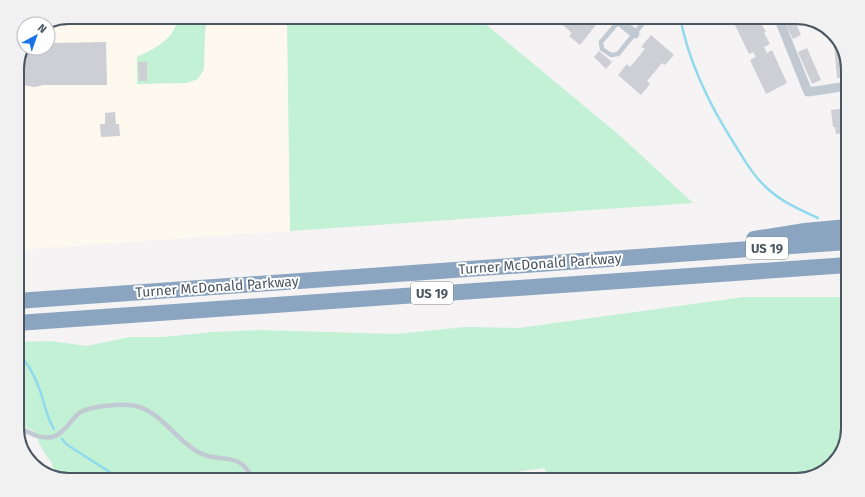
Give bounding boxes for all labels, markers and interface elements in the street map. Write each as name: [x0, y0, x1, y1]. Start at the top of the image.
north arrow: [16, 16, 56, 56]
text: N: [35, 21, 49, 36]
road number: US 19: [746, 237, 788, 259]
street label: Turner McDonald Parkway: [458, 250, 622, 278]
street label: Turner McDonald Parkway: [135, 273, 299, 301]
road number: US 19: [411, 282, 453, 304]

